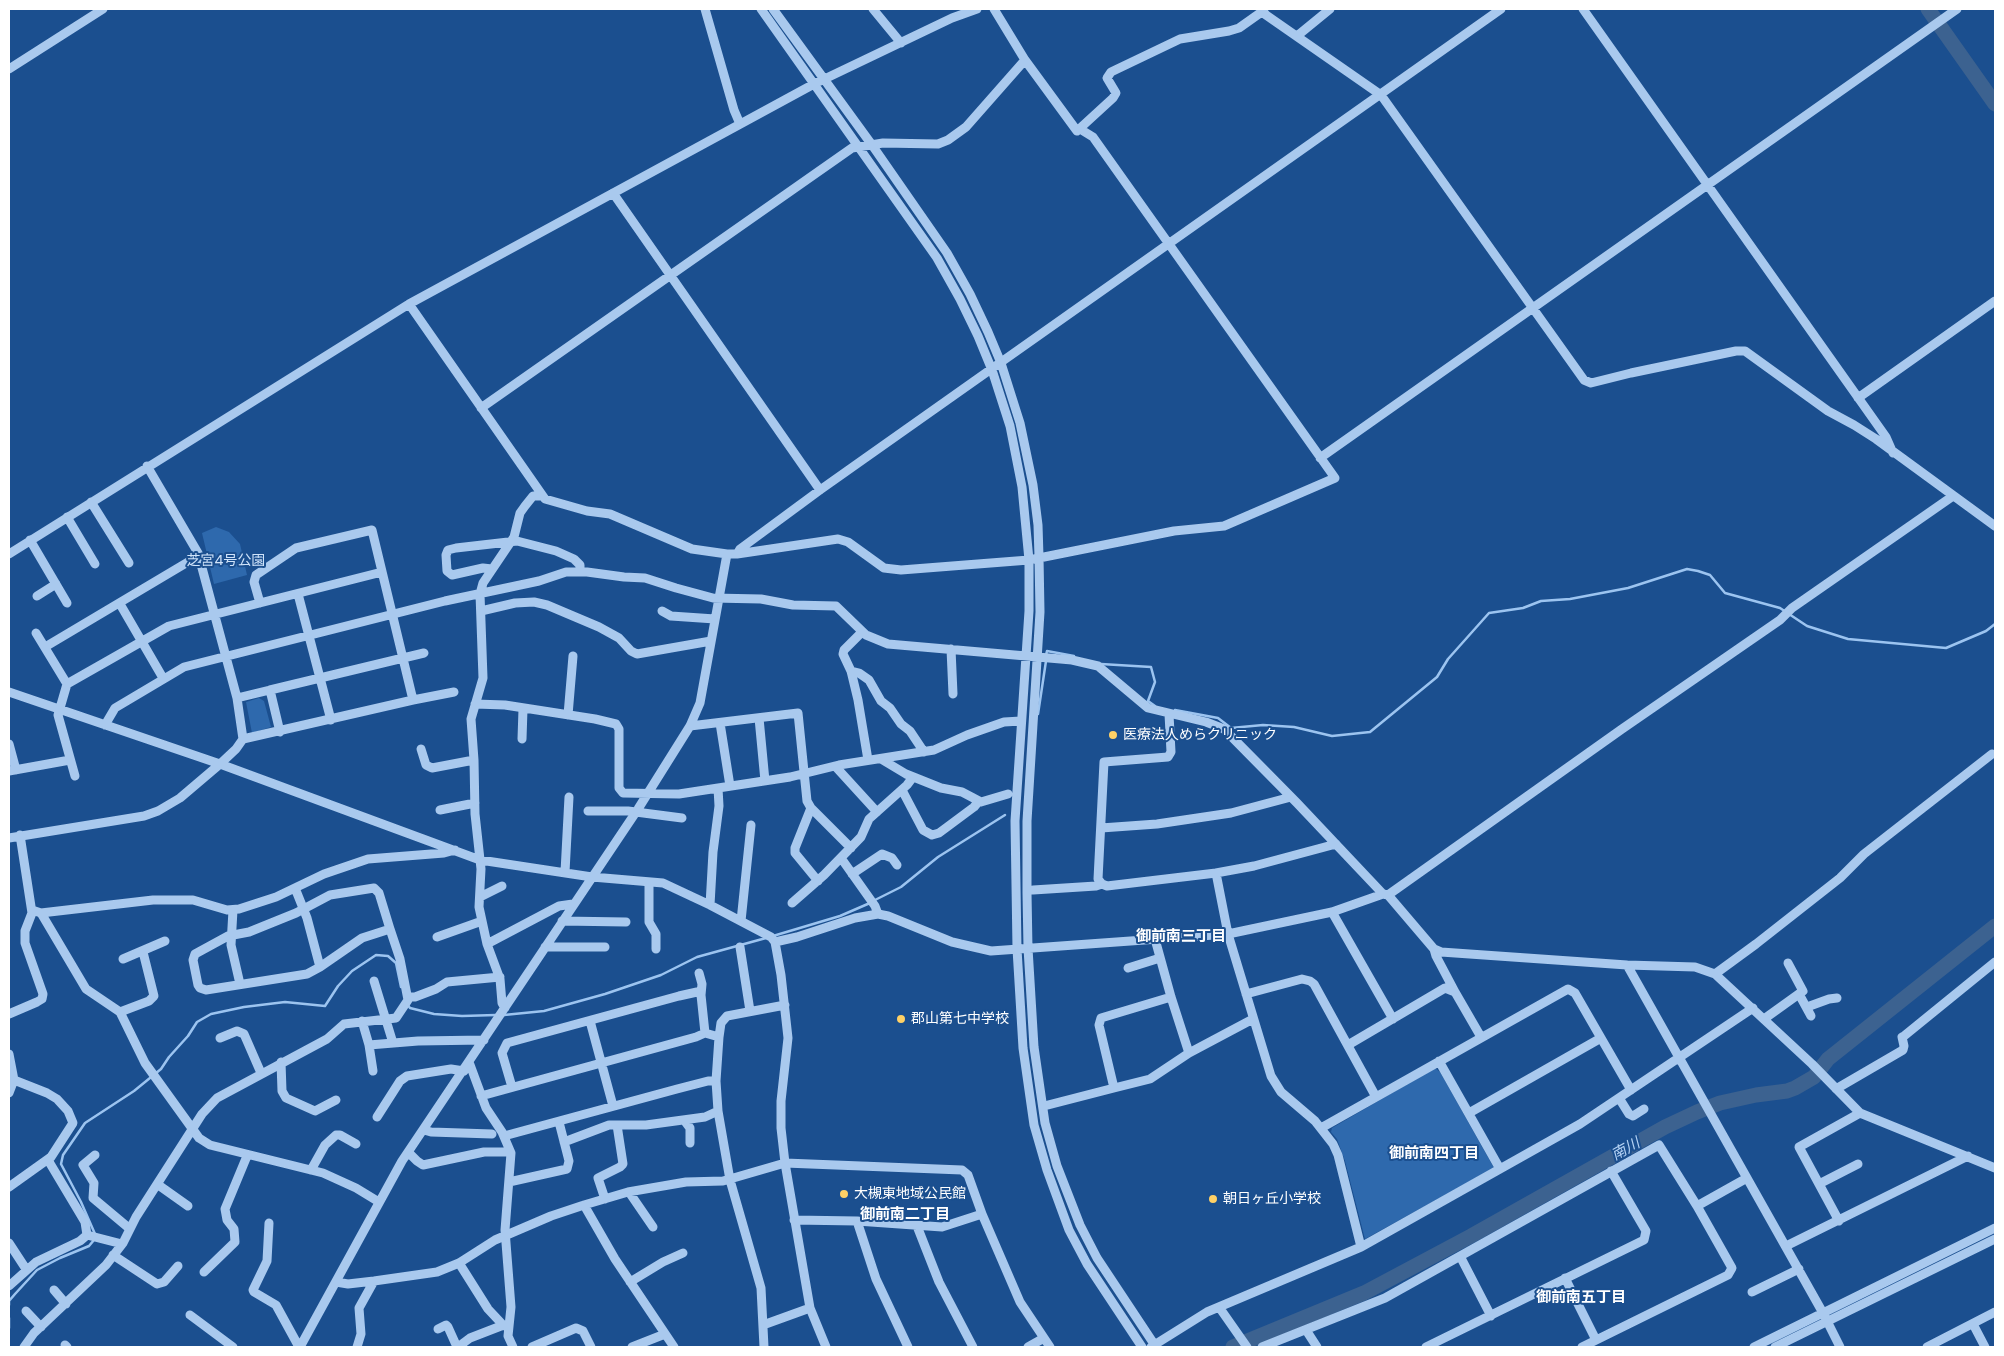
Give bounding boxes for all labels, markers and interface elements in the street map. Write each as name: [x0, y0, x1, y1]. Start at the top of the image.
park label: 芝宮4号公園: [187, 553, 265, 569]
place label: 医療法人めらクリニック: [1123, 727, 1277, 743]
marker: 医療法人めらクリニック: [1107, 729, 1119, 741]
district label: 御前南三丁目: [1136, 928, 1226, 946]
place label: 郡山第七中学校: [911, 1011, 1009, 1027]
marker: 郡山第七中学校: [895, 1013, 907, 1025]
water label: 南川: [1609, 1135, 1643, 1165]
district label: 御前南四丁目: [1389, 1145, 1479, 1163]
place label: 大槻東地域公民館: [854, 1186, 966, 1202]
marker: 大槻東地域公民館: [838, 1188, 850, 1200]
place label: 朝日ヶ丘小学校: [1223, 1191, 1321, 1207]
marker: 朝日ヶ丘小学校: [1207, 1193, 1219, 1205]
district label: 御前南二丁目: [860, 1206, 950, 1224]
district label: 御前南五丁目: [1536, 1289, 1626, 1307]

